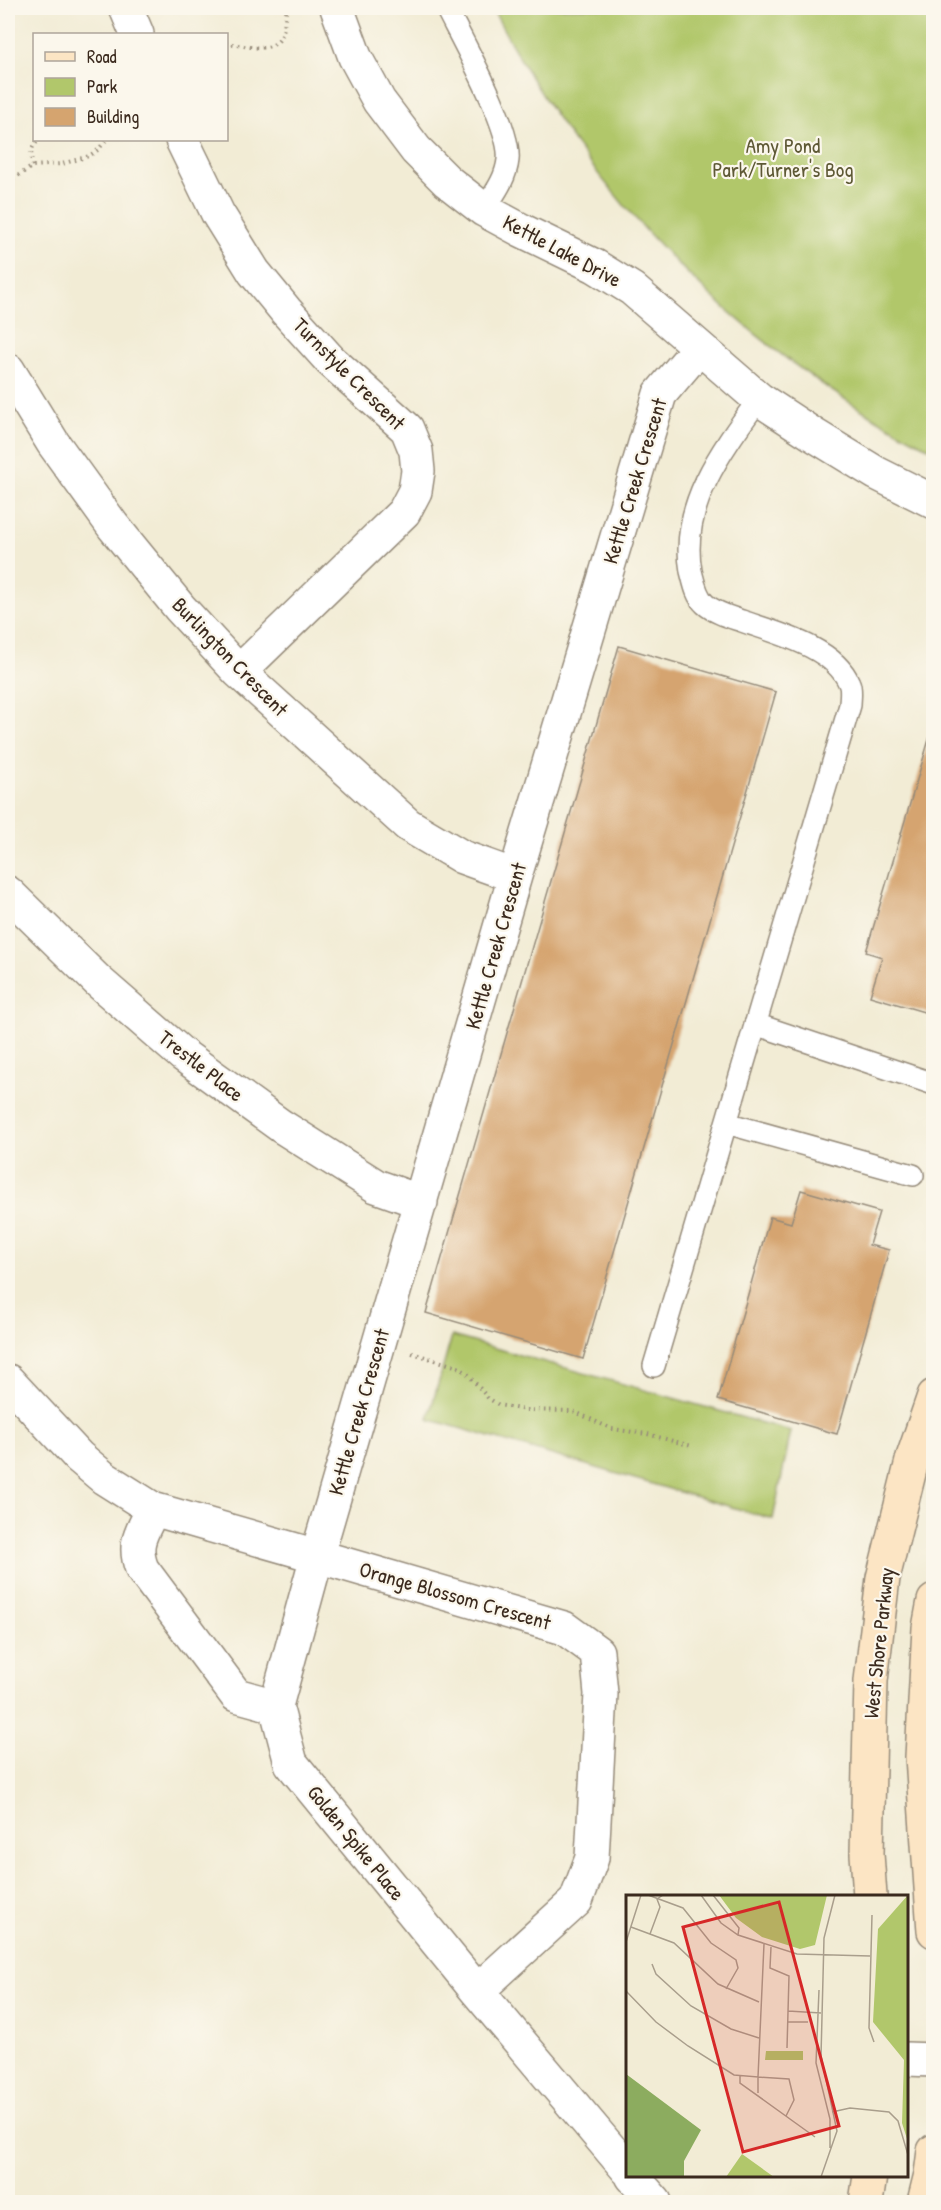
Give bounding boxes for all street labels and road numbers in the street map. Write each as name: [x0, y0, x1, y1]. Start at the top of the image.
street label: Kettle Lake Drive: [498, 207, 626, 294]
street label: Turnstyle Crescent: [287, 311, 412, 437]
street label: Kettle Creek Crescent: [596, 394, 674, 567]
street label: Burlington Crescent: [166, 591, 295, 723]
street label: Kettle Creek Crescent: [458, 859, 533, 1032]
street label: Trestle Place: [153, 1023, 250, 1108]
street label: Kettle Creek Crescent: [321, 1325, 396, 1498]
street label: Orange Blossom Crescent: [356, 1554, 555, 1637]
street label: West Shore Parkway: [856, 1566, 901, 1720]
street label: Golden Spike Place: [301, 1779, 412, 1906]

